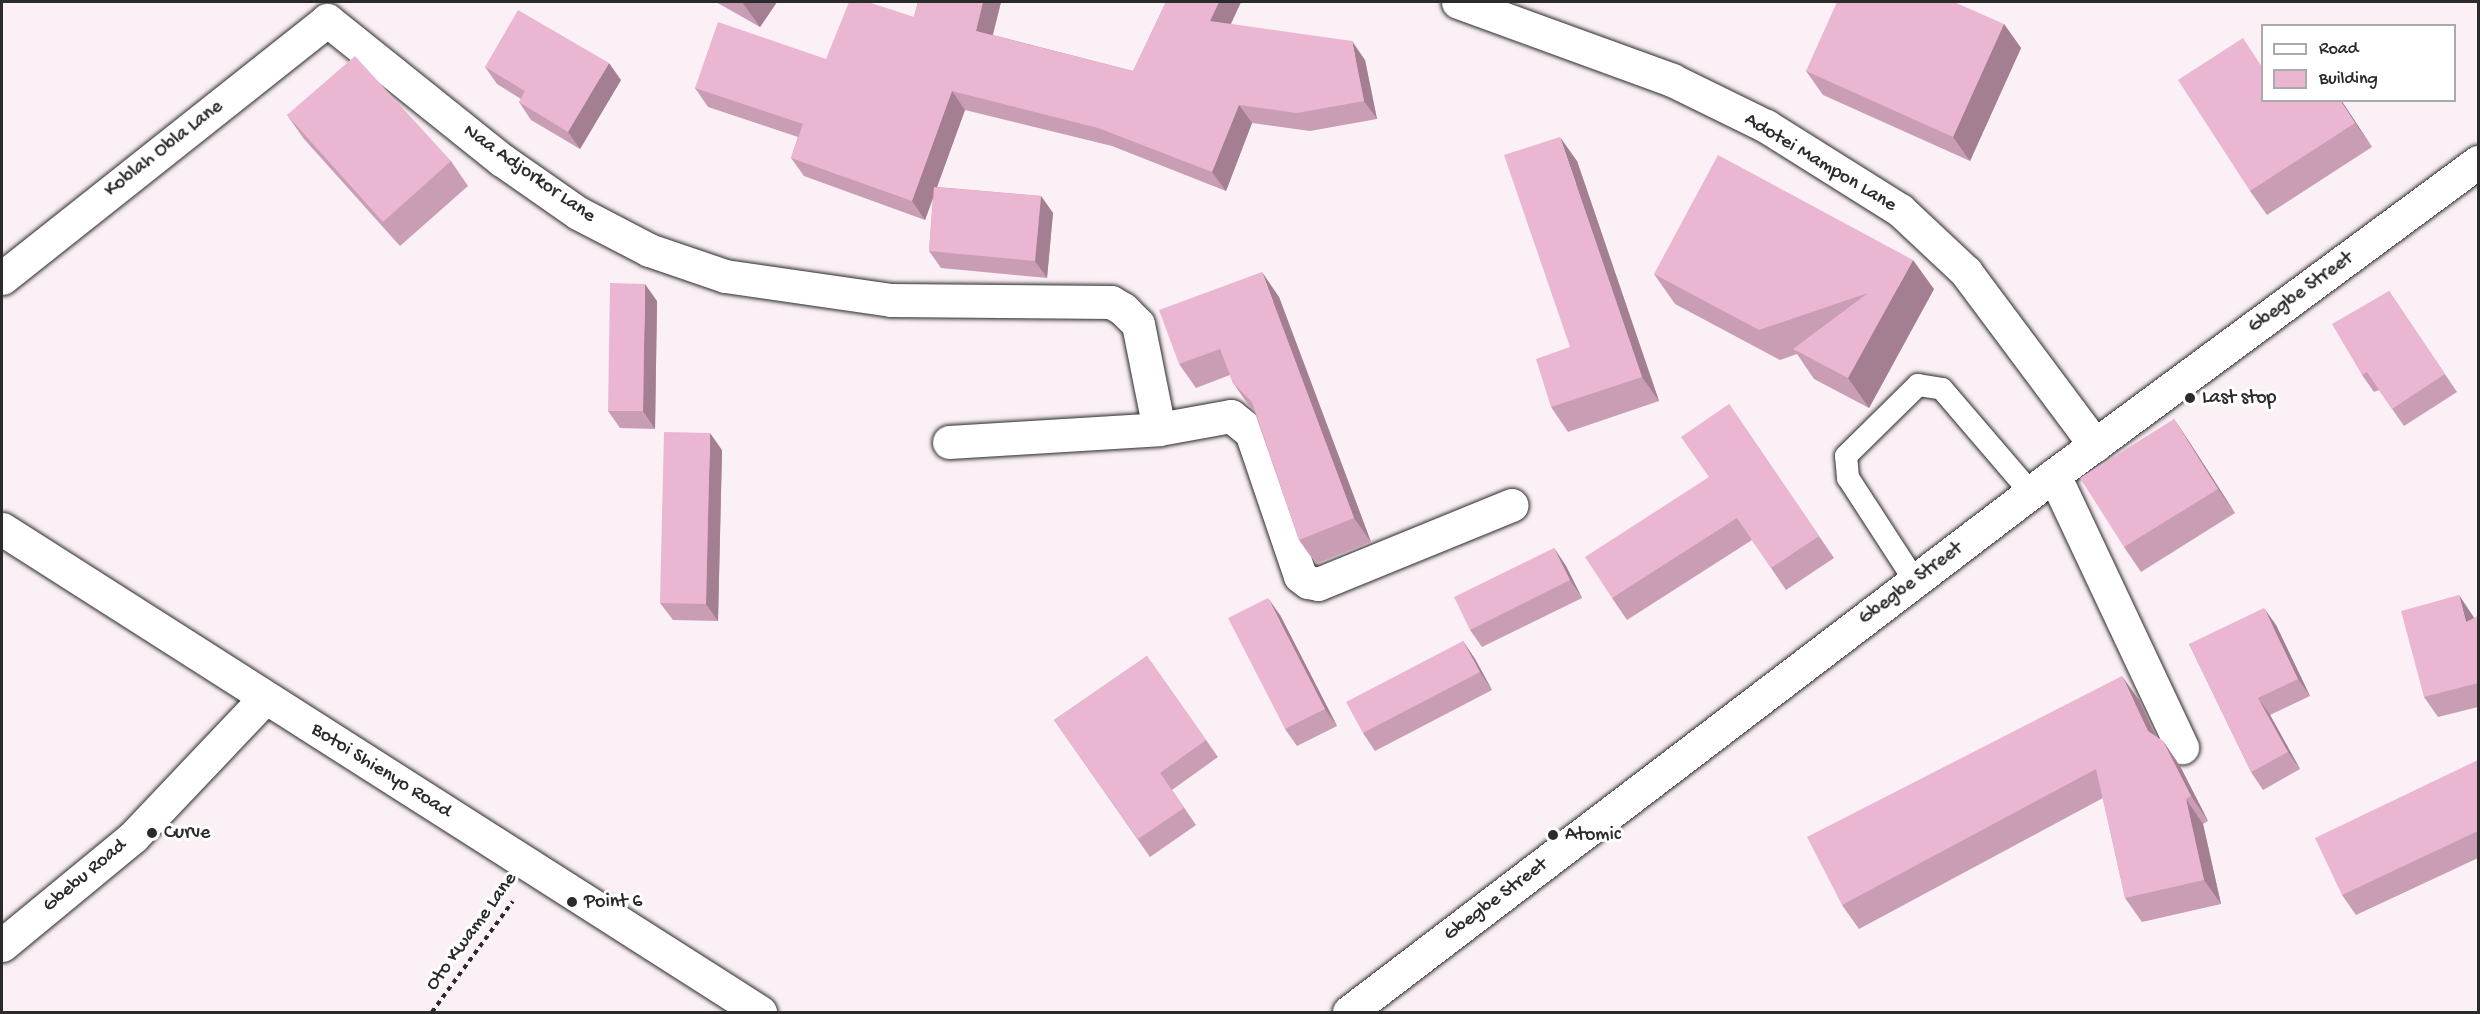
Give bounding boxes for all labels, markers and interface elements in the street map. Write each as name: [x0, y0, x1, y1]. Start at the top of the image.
legend: [2261, 24, 2456, 102]
text: Road: [2319, 39, 2358, 60]
text: Building: [2319, 69, 2378, 90]
street label: Koblah Obla Lane: [100, 95, 228, 203]
street label: Adotei Mampon Lane: [1740, 108, 1900, 218]
street label: Naa Adjorkor Lane: [458, 119, 600, 229]
street label: Gbegbe Street: [2244, 247, 2358, 339]
place label: Last stop: [2202, 386, 2276, 410]
marker: Last stop: [2183, 391, 2197, 405]
street label: Gbegbe Street: [1854, 537, 1968, 631]
street label: Botoi Shienyo Road: [306, 718, 456, 824]
place label: Curve: [164, 821, 210, 845]
place label: Atomic: [1565, 823, 1621, 847]
marker: Curve: [145, 826, 159, 840]
marker: Atomic: [1546, 828, 1560, 842]
street label: Gbebu Road: [38, 834, 132, 918]
street label: Gbegbe Street: [1439, 853, 1553, 947]
street label: Oto Kwame Lane: [421, 868, 523, 996]
place label: Point 6: [584, 890, 642, 914]
marker: Point 6: [565, 895, 579, 909]

